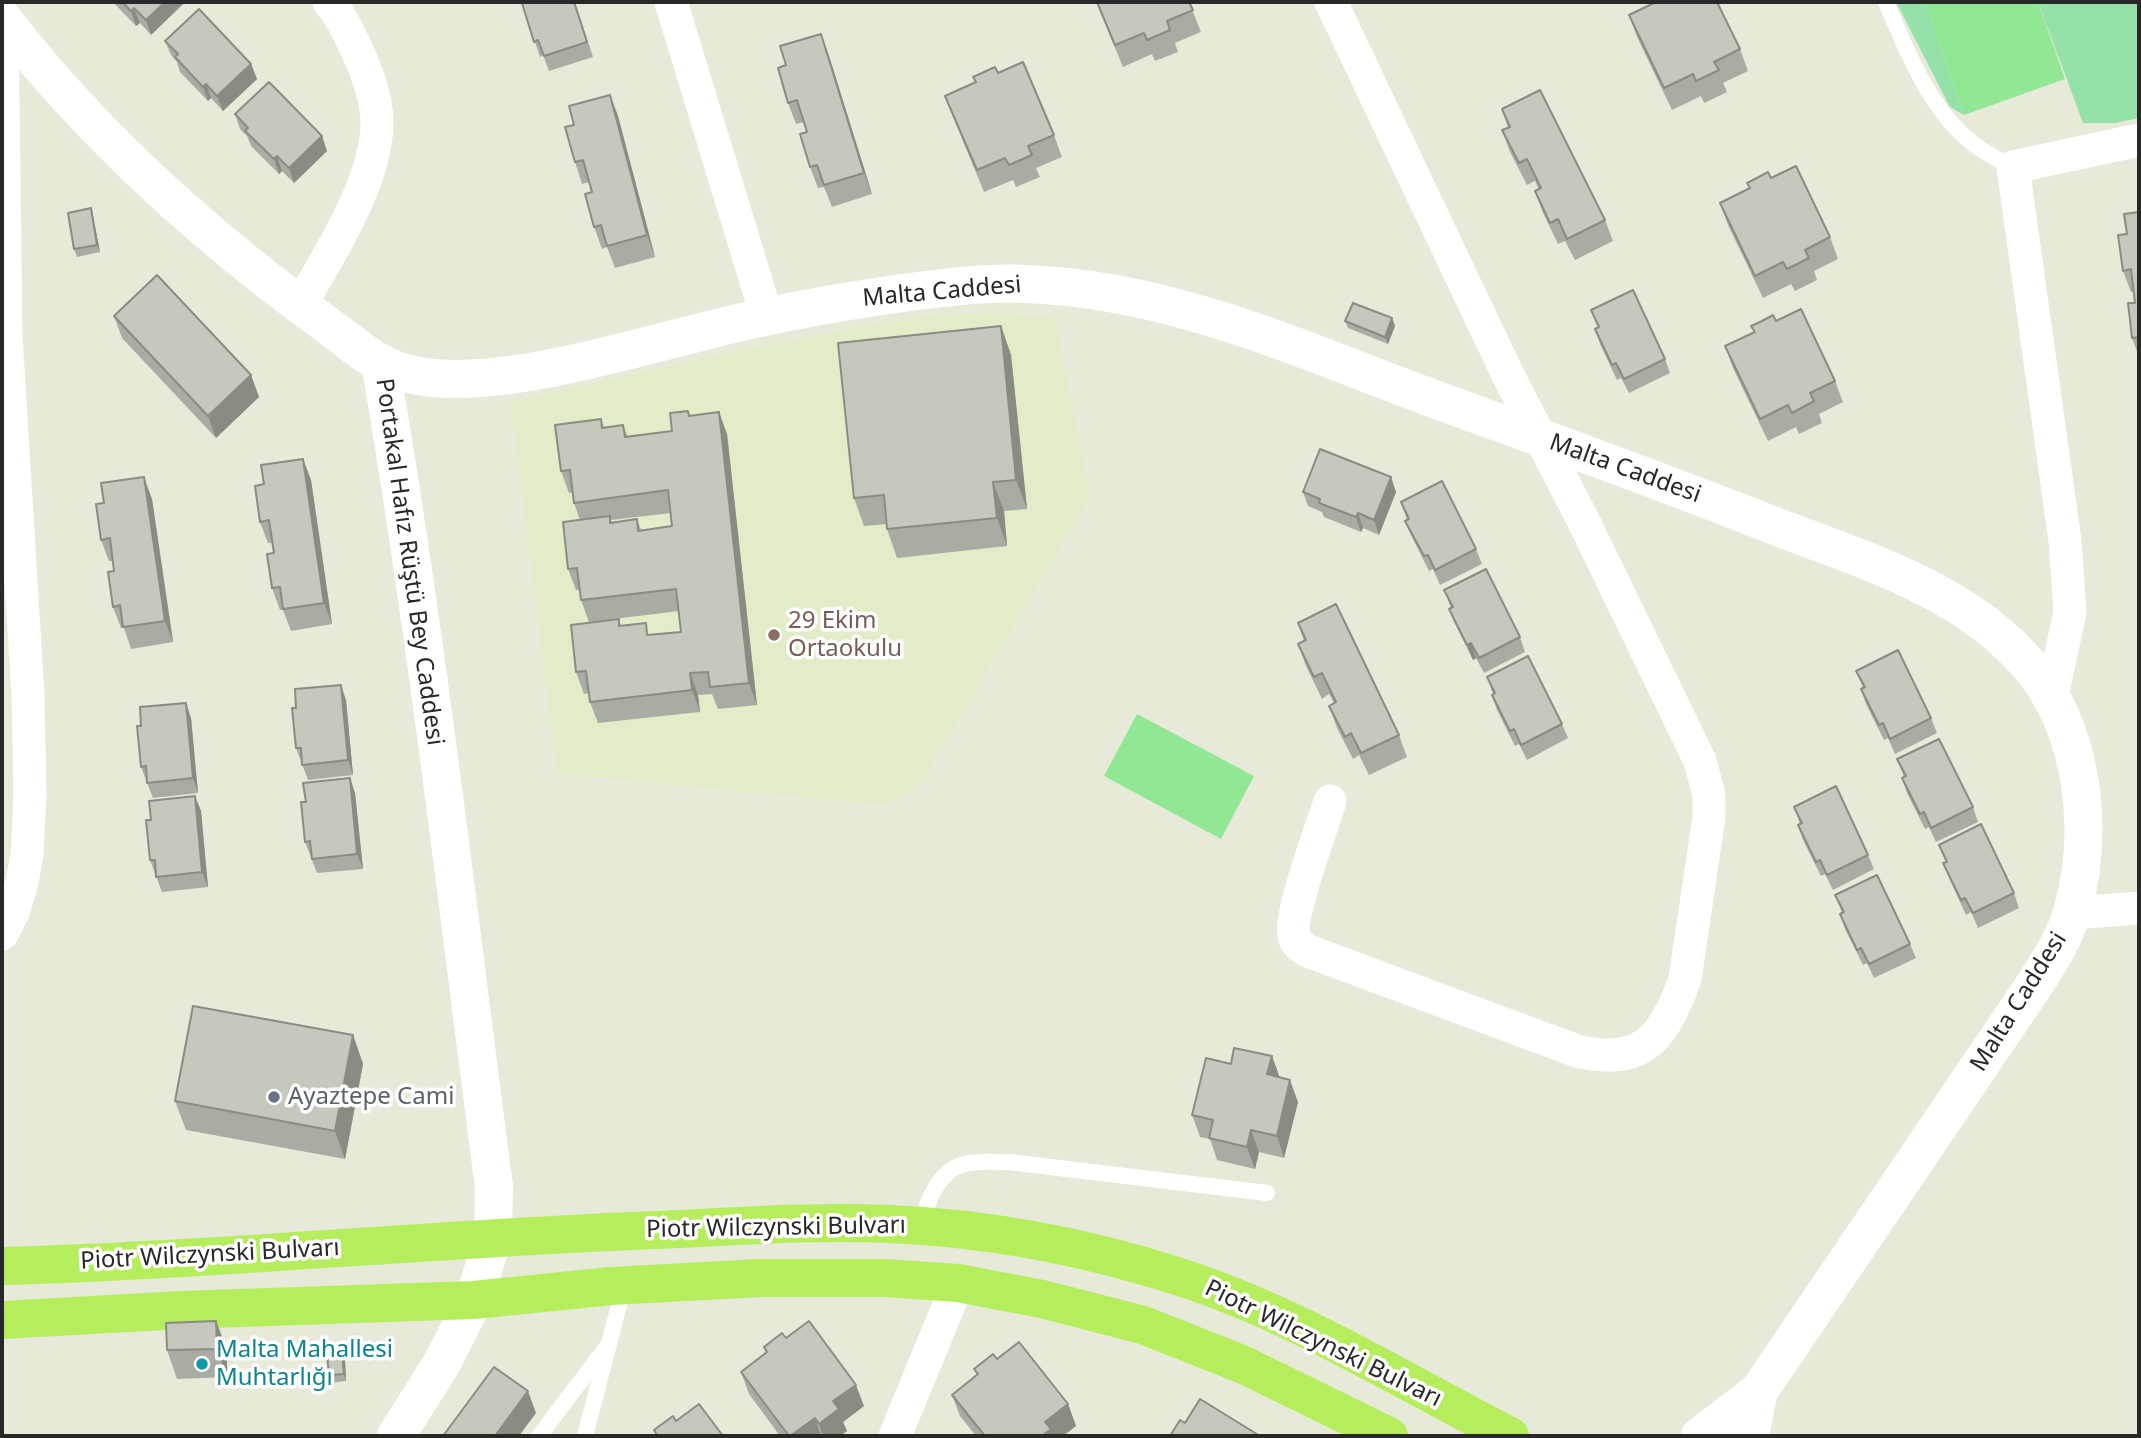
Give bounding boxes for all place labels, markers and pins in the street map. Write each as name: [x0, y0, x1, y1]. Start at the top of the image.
place label: 29 Ekim Ortaokulu: [788, 607, 902, 663]
marker: 29 Ekim Ortaokulu: [766, 627, 782, 643]
place label: Ayaztepe Cami: [288, 1083, 454, 1111]
marker: Ayaztepe Cami: [266, 1089, 282, 1105]
place label: Malta Mahallesi Muhtarlığı: [216, 1336, 393, 1392]
marker: Malta Mahallesi Muhtarlığı: [194, 1356, 210, 1372]

